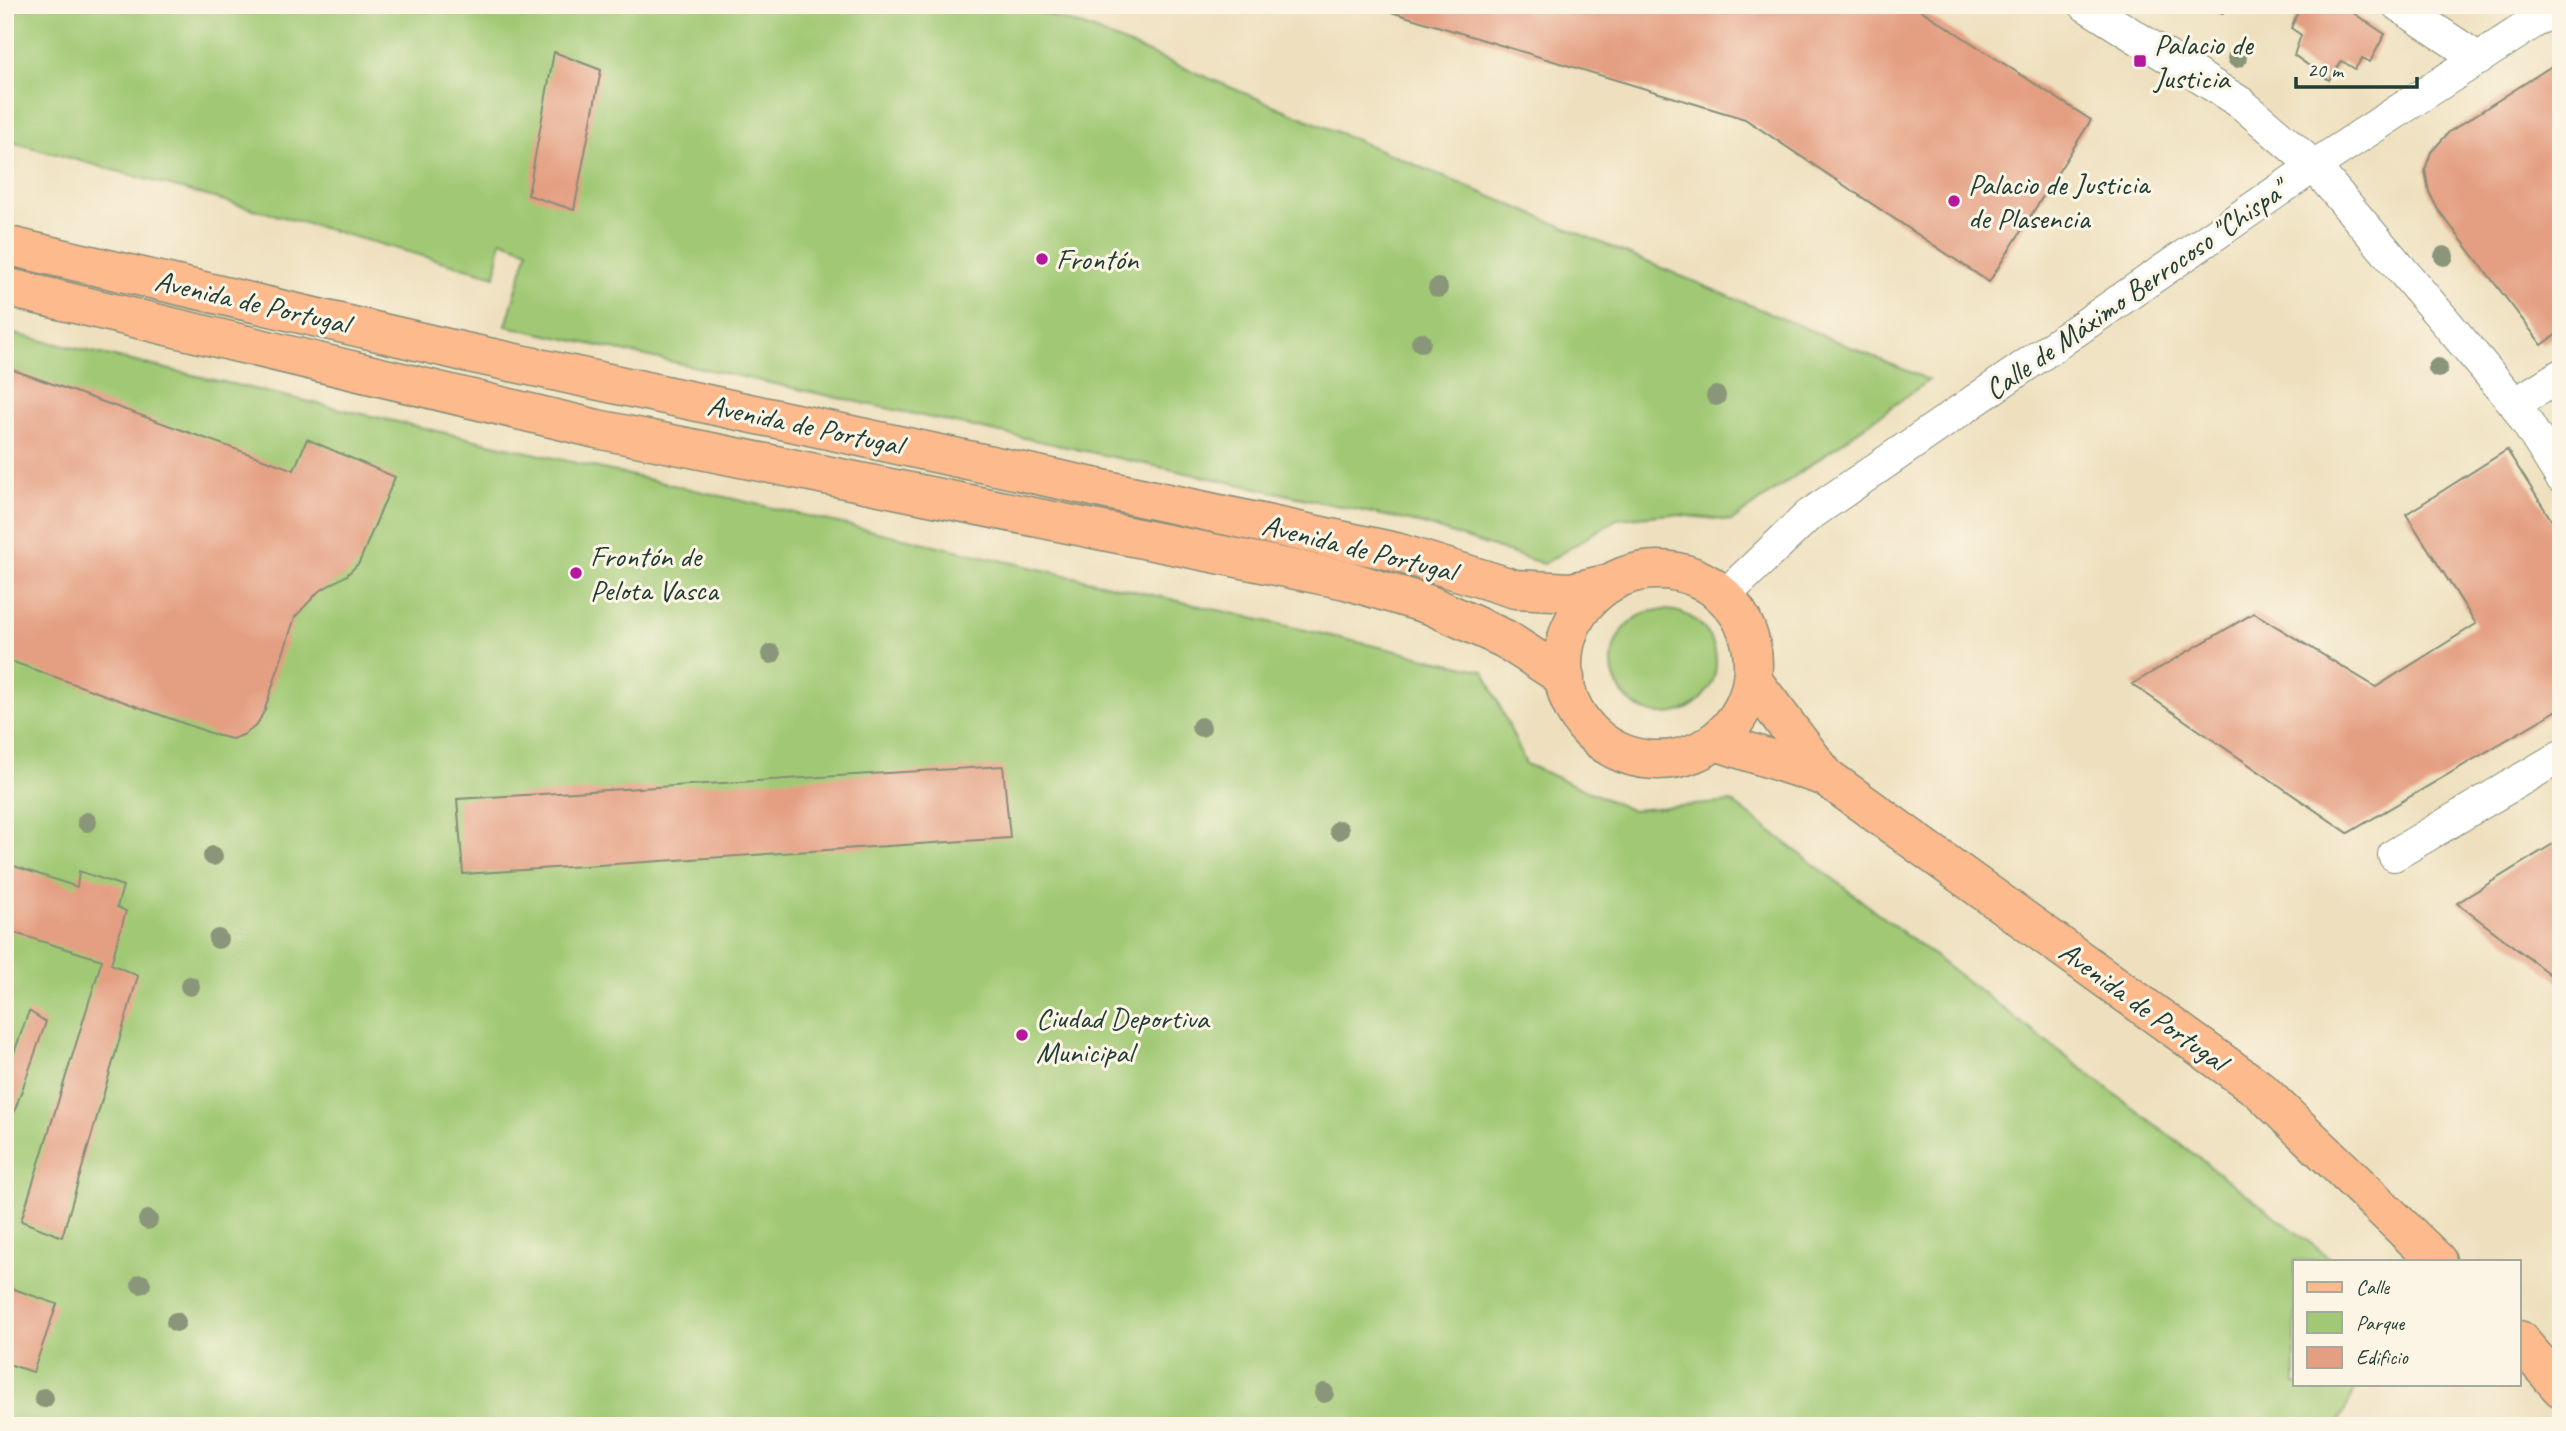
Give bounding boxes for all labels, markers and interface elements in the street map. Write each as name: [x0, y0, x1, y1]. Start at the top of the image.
place label: Palacio de Justicia: [2152, 25, 2255, 97]
scale bar: [2296, 46, 2417, 90]
marker: Palacio de Justicia: [2132, 53, 2148, 69]
text: 20 m: [2307, 57, 2345, 83]
place label: Palacio de Justicia de Plasencia: [1968, 165, 2152, 237]
street label: Calle de Máximo Berrocoso "Chispa": [1977, 168, 2298, 408]
marker: Palacio de Justicia de Plasencia: [1946, 193, 1962, 209]
place label: Frontón: [1056, 240, 1140, 278]
marker: Frontón: [1034, 251, 1050, 267]
street label: Avenida de Portugal: [151, 261, 358, 344]
street label: Avenida de Portugal: [704, 386, 911, 465]
street label: Avenida de Portugal: [1258, 506, 1464, 592]
place label: Frontón de Pelota Vasca: [590, 537, 720, 609]
marker: Frontón de Pelota Vasca: [568, 565, 584, 581]
street label: Avenida de Portugal: [2052, 932, 2238, 1082]
place label: Ciudad Deportiva Municipal: [1036, 999, 1211, 1071]
marker: Ciudad Deportiva Municipal: [1014, 1027, 1030, 1043]
legend: [2293, 1260, 2520, 1386]
text: Calle: [2356, 1274, 2390, 1300]
text: Parque: [2356, 1310, 2405, 1336]
text: Edificio: [2356, 1344, 2409, 1370]

